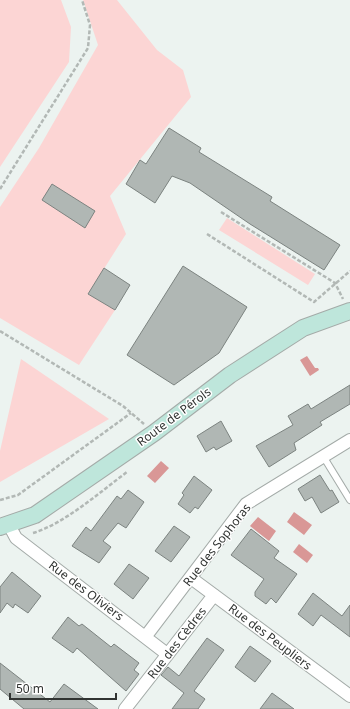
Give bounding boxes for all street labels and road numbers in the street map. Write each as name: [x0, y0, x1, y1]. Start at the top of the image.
street label: Route de Pérols: [133, 383, 214, 450]
street label: Rue des Sophoras: [179, 500, 255, 590]
street label: Rue des Oliviers: [45, 557, 128, 625]
street label: Rue des Peupliers: [225, 600, 316, 674]
street label: Rue des Cèdres: [143, 603, 210, 682]

